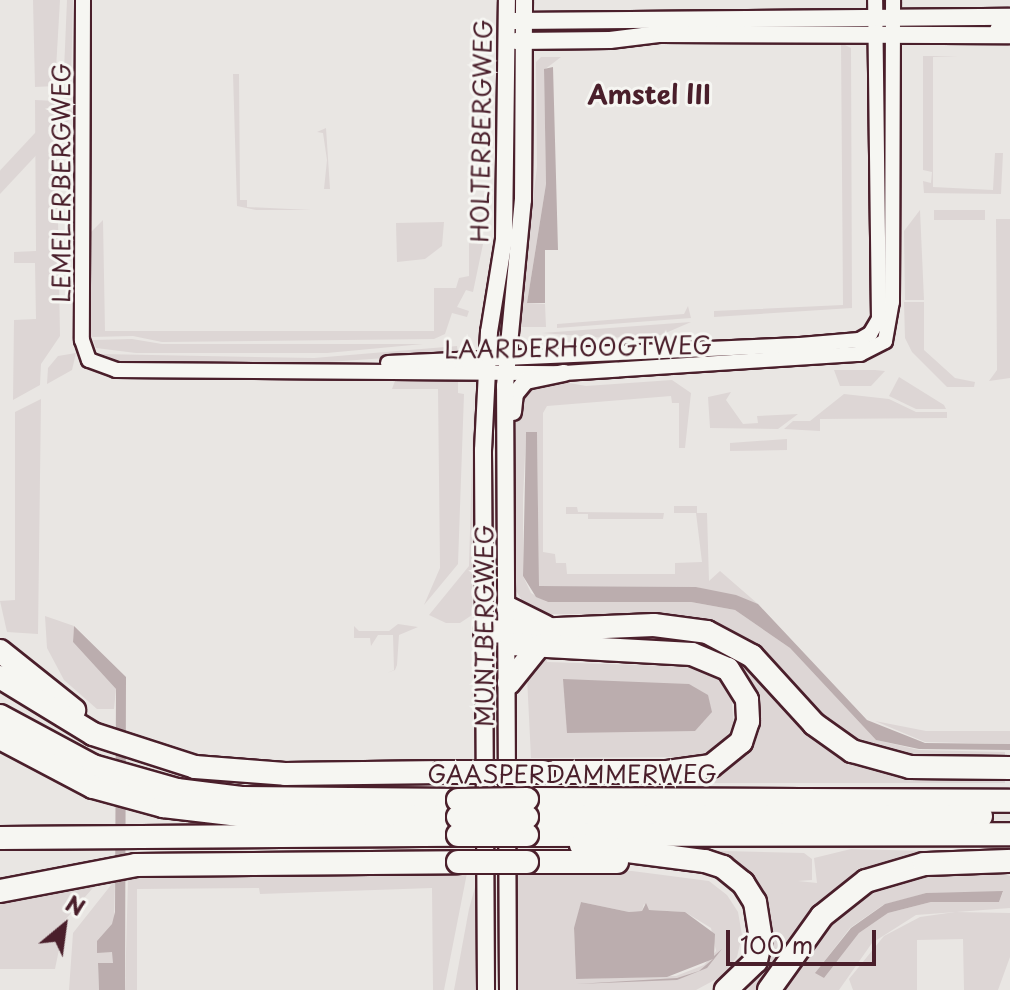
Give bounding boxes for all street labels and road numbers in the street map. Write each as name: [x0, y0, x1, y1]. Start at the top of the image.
street label: HOLTERBERGWEG: [465, 19, 497, 243]
street label: LEMELERBERGWEG: [47, 63, 75, 303]
street label: LAARDERHOOGTWEG: [444, 330, 712, 364]
street label: MUNTBERGWEG: [470, 525, 498, 727]
street label: GAASPERDAMMERWEG: [427, 760, 717, 788]

